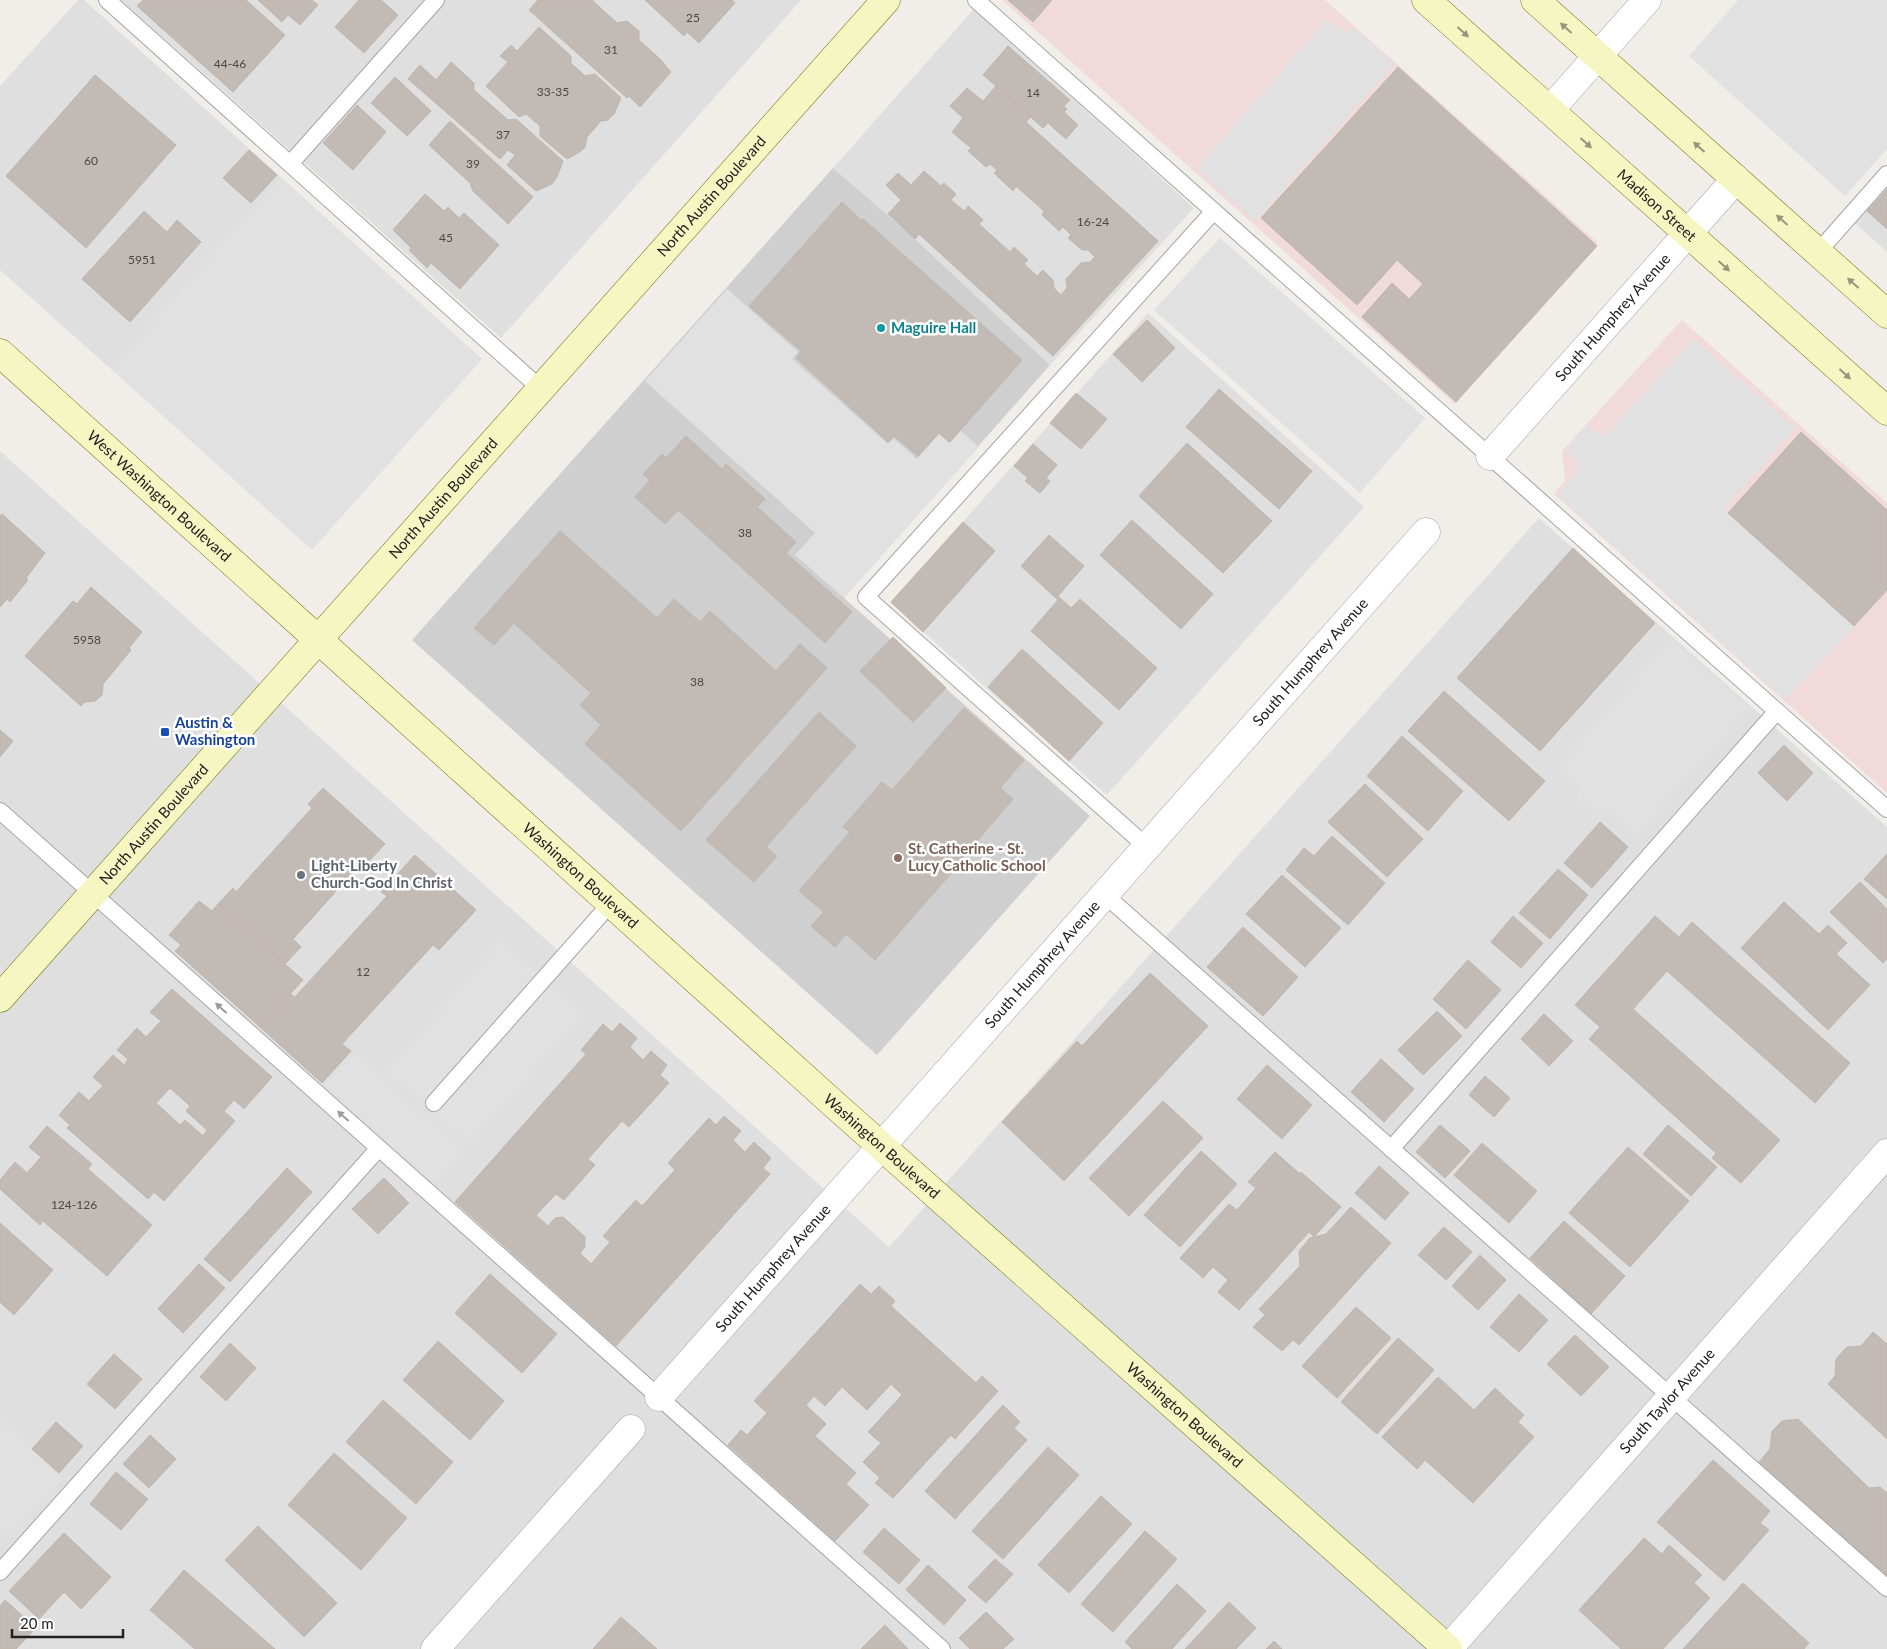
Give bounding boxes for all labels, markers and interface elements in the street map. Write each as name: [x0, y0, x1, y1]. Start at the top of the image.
house number: 25: [686, 10, 700, 25]
one-way arrow: [1561, 22, 1573, 34]
one-way arrow: [1456, 27, 1469, 38]
house number: 31: [604, 42, 618, 57]
house number: 44-46: [214, 56, 246, 71]
house number: 33-35: [537, 84, 569, 99]
house number: 14: [1026, 85, 1040, 100]
house number: 37: [496, 127, 510, 142]
street label: North Austin Boulevard: [653, 132, 769, 260]
one-way arrow: [1580, 137, 1592, 149]
one-way arrow: [1693, 141, 1706, 152]
house number: 60: [84, 153, 98, 168]
house number: 39: [466, 156, 480, 171]
street label: Madison Street: [1614, 165, 1701, 245]
house number: 16-24: [1077, 214, 1109, 229]
one-way arrow: [1776, 214, 1788, 226]
house number: 45: [439, 230, 453, 245]
street label: South Humphrey Avenue: [1551, 249, 1674, 385]
house number: 5951: [128, 252, 156, 267]
one-way arrow: [1718, 260, 1730, 271]
one-way arrow: [1847, 277, 1859, 289]
place label: Maguire Hall: [891, 318, 976, 336]
marker: Maguire Hall: [875, 322, 887, 334]
one-way arrow: [1839, 368, 1851, 380]
street label: West Washington Boulevard: [84, 426, 235, 565]
street label: North Austin Boulevard: [385, 434, 501, 562]
house number: 38: [738, 525, 752, 540]
street label: South Humphrey Avenue: [1248, 594, 1371, 729]
house number: 5958: [73, 632, 101, 647]
house number: 38: [690, 674, 704, 689]
place label: Austin & Washington: [174, 713, 255, 748]
marker: Austin & Washington: [159, 726, 171, 738]
street label: North Austin Boulevard: [95, 760, 211, 888]
street label: Washington Boulevard: [519, 818, 642, 932]
place label: St. Catherine - St. Lucy Catholic School: [908, 839, 1046, 874]
marker: St. Catherine - St. Lucy Catholic School: [892, 852, 904, 864]
place label: Light-Liberty Church-God In Christ: [311, 856, 453, 891]
marker: Light-Liberty Church-God In Christ: [295, 869, 307, 881]
street label: South Humphrey Avenue: [980, 896, 1103, 1031]
house number: 12: [356, 964, 370, 979]
one-way arrow: [215, 1002, 228, 1013]
street label: Washington Boulevard: [820, 1089, 944, 1202]
one-way arrow: [336, 1110, 349, 1121]
house number: 124-126: [51, 1197, 97, 1212]
street label: South Humphrey Avenue: [711, 1200, 834, 1335]
street label: South Taylor Avenue: [1615, 1344, 1718, 1457]
street label: Washington Boulevard: [1123, 1358, 1247, 1471]
scale bar: [12, 1606, 124, 1638]
text: 20 m: [20, 1614, 54, 1632]

